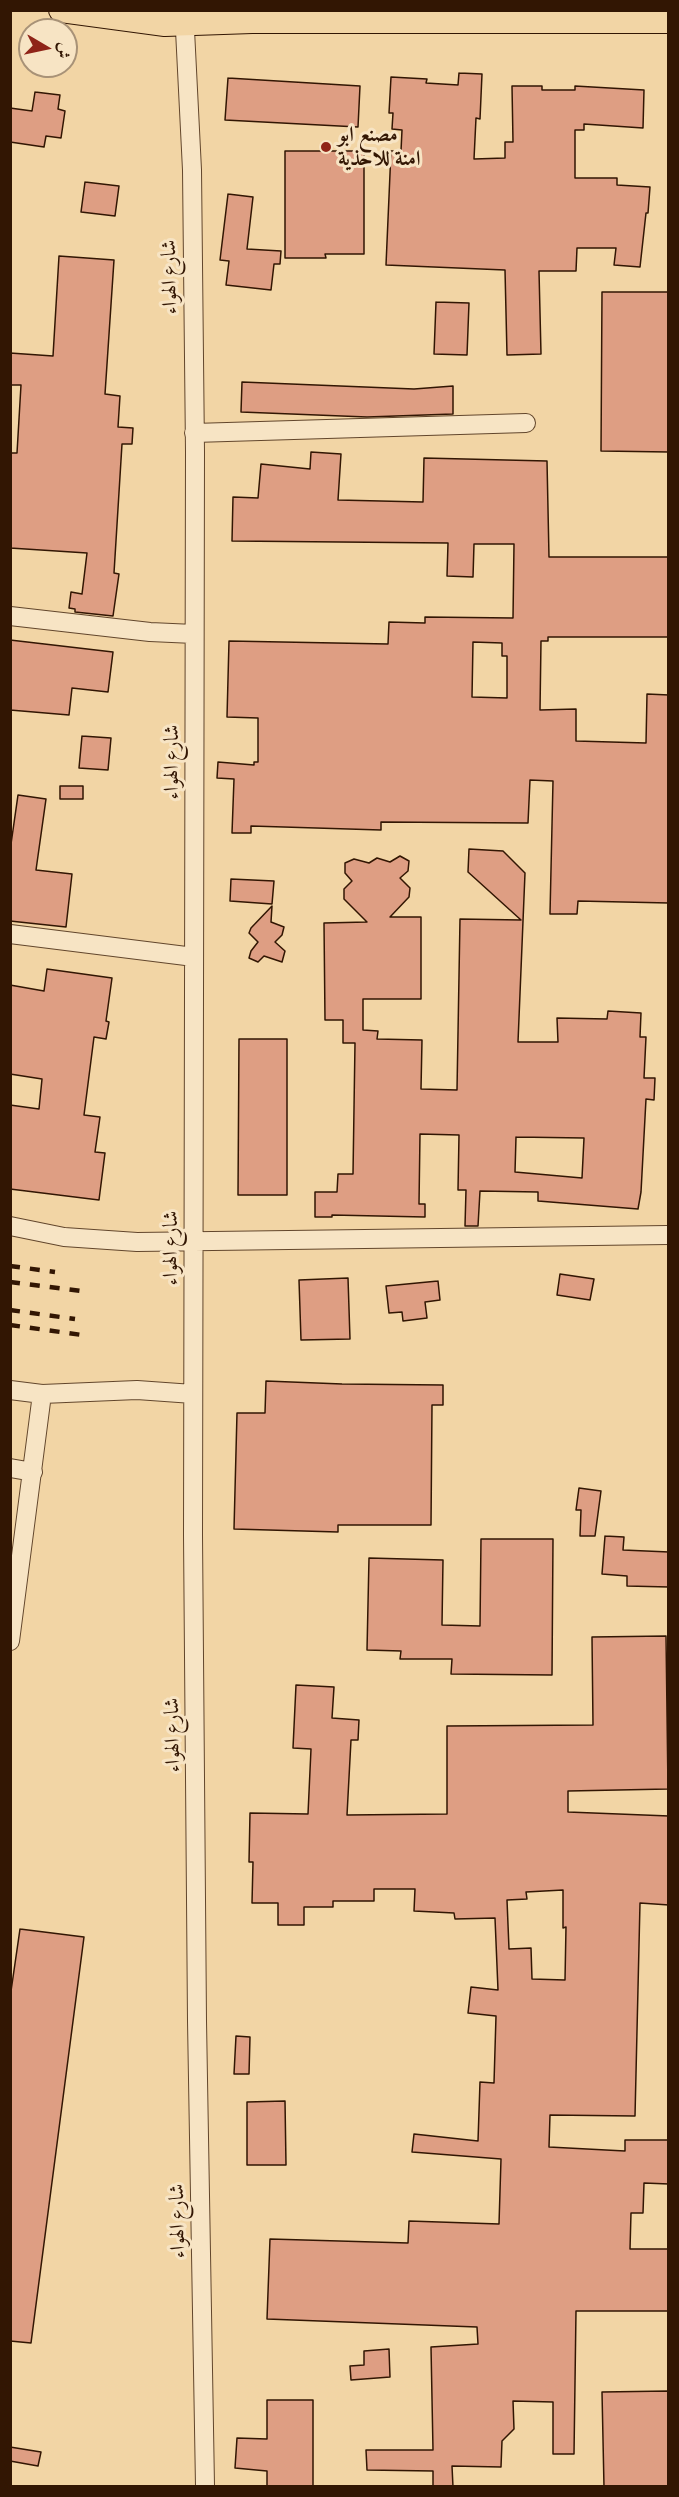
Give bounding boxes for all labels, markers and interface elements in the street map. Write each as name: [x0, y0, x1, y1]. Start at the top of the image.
north arrow: [18, 18, 78, 78]
text: ش: [53, 41, 76, 60]
place label: مصنع ابو امنة للاحذية: [338, 122, 421, 172]
marker: مصنع ابو امنة للاحذية: [319, 140, 333, 154]
street label: شارع الهواء: [157, 239, 183, 315]
street label: شارع الهواء: [159, 725, 185, 799]
street label: شارع الهواء: [158, 1211, 184, 1285]
street label: شارع الهواء: [160, 1697, 186, 1773]
street label: شارع الهواء: [165, 2183, 191, 2259]

